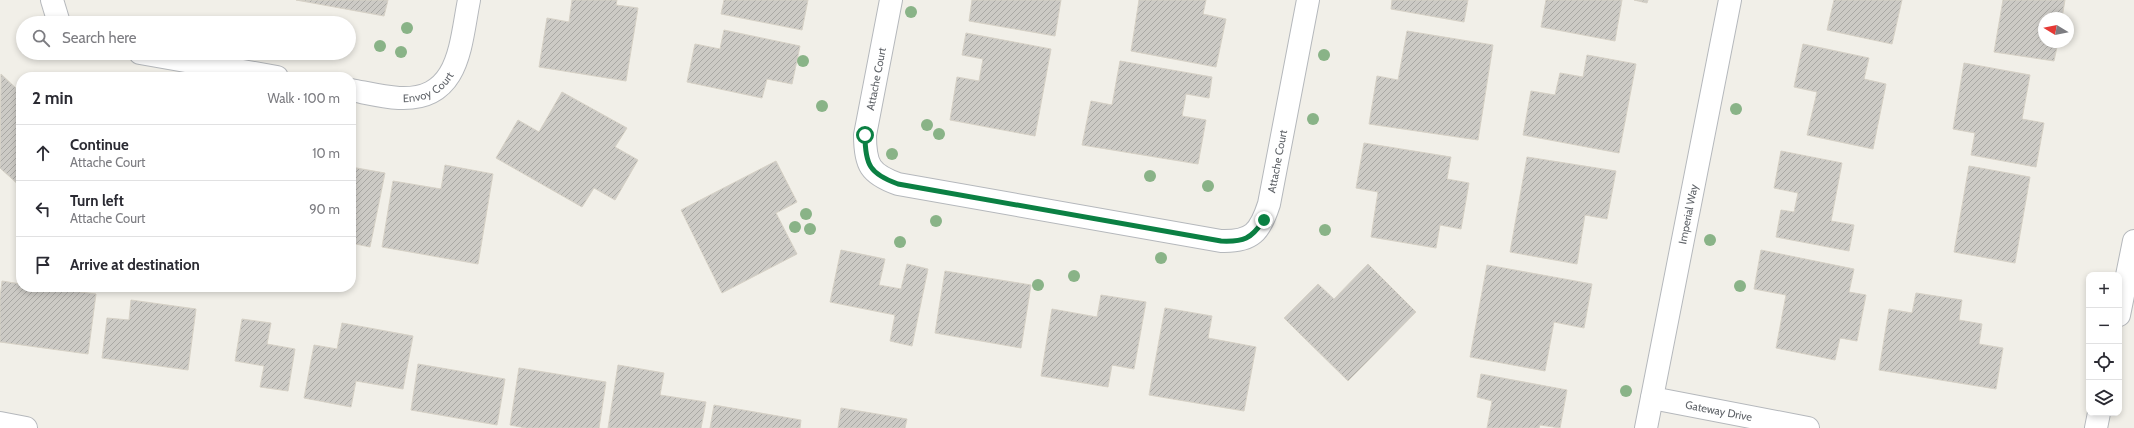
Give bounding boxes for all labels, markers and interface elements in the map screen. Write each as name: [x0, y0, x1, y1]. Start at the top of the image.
north arrow: [2038, 12, 2074, 48]
search box: [16, 16, 356, 60]
icon: search: [30, 27, 52, 49]
text: Search here: [62, 29, 137, 47]
street label: Attache Court: [863, 46, 889, 112]
street label: Envoy Court: [403, 69, 457, 105]
text: 2 min: [32, 88, 73, 108]
text: Walk · 100 m: [267, 90, 340, 106]
route start: [856, 126, 874, 144]
street label: Attache Court: [1264, 128, 1290, 194]
text: Continue: [70, 136, 129, 154]
icon: ahead: [32, 142, 54, 164]
text: 10 m: [312, 145, 340, 161]
text: Attache Court: [70, 154, 145, 170]
street label: Imperial Way: [1675, 182, 1701, 245]
text: Turn left: [70, 192, 124, 210]
icon: left: [32, 198, 54, 220]
text: 90 m: [309, 201, 340, 217]
text: Attache Court: [70, 210, 145, 226]
route end: [1255, 211, 1273, 229]
icon: arrive: [32, 254, 54, 276]
text: Arrive at destination: [70, 256, 200, 274]
map controls: [2086, 272, 2122, 416]
button: +: [2086, 272, 2122, 308]
button: −: [2086, 308, 2122, 344]
button: locate: [2086, 344, 2122, 380]
button: layers: [2086, 380, 2122, 416]
street label: Gateway Drive: [1684, 398, 1754, 424]

